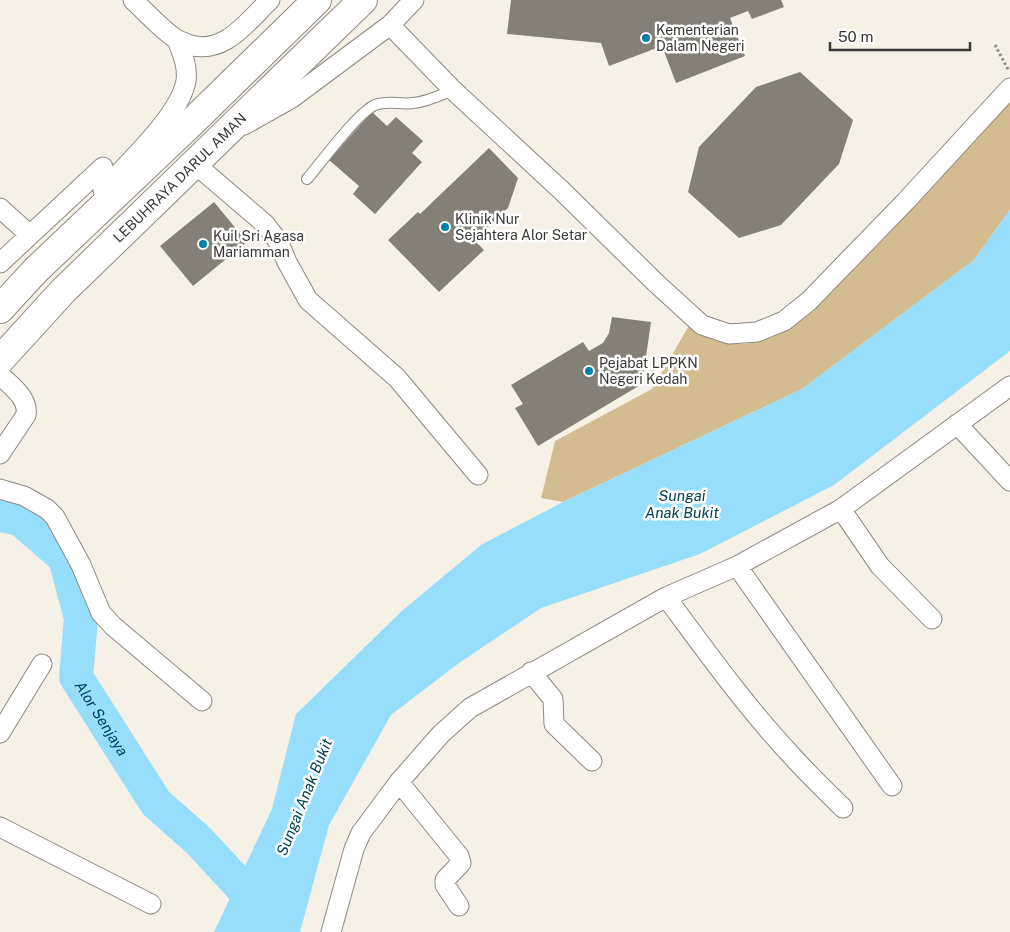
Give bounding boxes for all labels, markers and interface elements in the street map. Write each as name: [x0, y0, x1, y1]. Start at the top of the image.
scale bar: [830, 20, 970, 52]
place label: Kementerian Dalam Negeri: [656, 22, 745, 54]
text: 50 m: [838, 28, 873, 45]
marker: Kementerian Dalam Negeri: [640, 32, 652, 44]
street label: LEBUHRAYA DARUL AMAN: [110, 110, 249, 246]
place label: Klinik Nur Sejahtera Alor Setar: [455, 211, 587, 243]
marker: Klinik Nur Sejahtera Alor Setar: [439, 221, 451, 233]
place label: Kuil Sri Agasa Mariamman: [213, 228, 304, 260]
marker: Kuil Sri Agasa Mariamman: [197, 238, 209, 250]
place label: Pejabat LPPKN Negeri Kedah: [599, 355, 698, 387]
marker: Pejabat LPPKN Negeri Kedah: [583, 365, 595, 377]
water label: Sungai Anak Bukit: [645, 487, 719, 521]
water label: Alor Senjaya: [72, 678, 132, 759]
water label: Sungai Anak Bukit: [273, 736, 335, 858]

